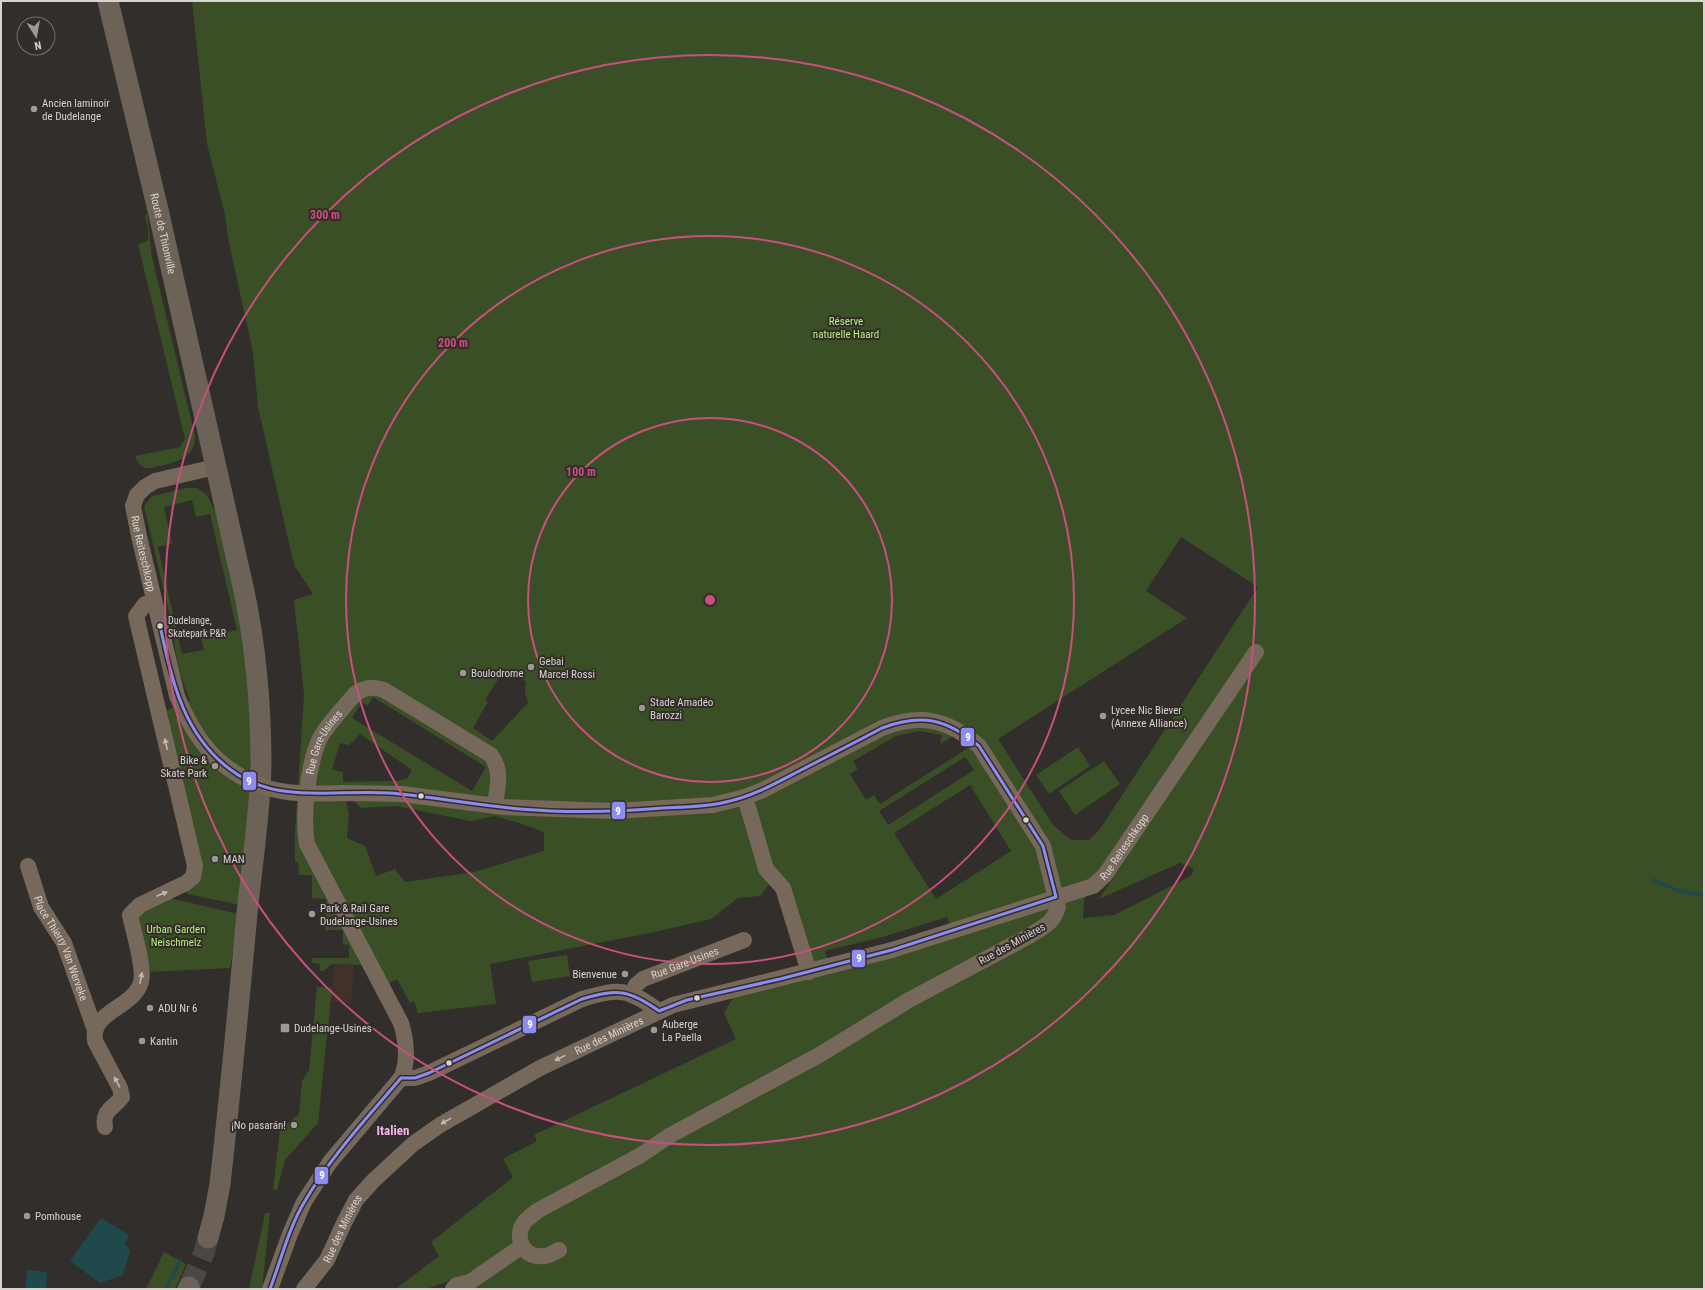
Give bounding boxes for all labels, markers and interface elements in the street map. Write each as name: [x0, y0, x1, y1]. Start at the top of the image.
north arrow: [16, 16, 56, 56]
text: N: [33, 38, 42, 52]
place label: Ancien laminoir de Dudelange: [42, 97, 110, 123]
marker: Ancien laminoir de Dudelange: [29, 104, 39, 114]
street label: Route de Thionville: [148, 192, 179, 275]
text: 300 m: [310, 208, 340, 222]
park label: Réserve naturelle Haard: [813, 315, 879, 341]
text: 200 m: [438, 336, 468, 350]
text: 100 m: [566, 465, 596, 479]
street label: Rue Reiteschkopp: [129, 514, 158, 593]
centre of rings: [703, 593, 717, 607]
place label: Dudelange, Skatepark P&R: [168, 615, 227, 639]
marker: Dudelange, Skatepark P&R: [155, 621, 165, 631]
place label: Gebai Marcel Rossi: [539, 655, 595, 681]
marker: Gebai Marcel Rossi: [526, 662, 536, 672]
place label: Boulodrome: [471, 667, 524, 680]
marker: Boulodrome: [458, 668, 468, 678]
place label: Stade Amadéo Barozzi: [650, 696, 714, 722]
marker: Stade Amadéo Barozzi: [637, 703, 647, 713]
place label: Lycee Nic Biever (Annexe Alliance): [1111, 704, 1187, 730]
street label: Rue Gare-Usines: [303, 707, 345, 776]
marker: Lycee Nic Biever (Annexe Alliance): [1098, 711, 1108, 721]
line badge: 9: [960, 727, 975, 747]
text: 9: [965, 731, 971, 744]
one-way arrow: [163, 738, 169, 750]
place label: Bike & Skate Park: [161, 754, 207, 780]
marker: Bike & Skate Park: [210, 761, 220, 771]
line badge: 9: [242, 771, 257, 791]
text: 9: [246, 775, 252, 788]
unlabelled marker: [416, 791, 426, 801]
line badge: 9: [611, 801, 626, 820]
text: 9: [615, 805, 621, 818]
street label: Rue Reiteschkopp: [1097, 811, 1151, 883]
unlabelled marker: [1021, 815, 1031, 825]
place label: MAN: [223, 853, 245, 866]
marker: MAN: [210, 854, 220, 864]
one-way arrow: [156, 891, 167, 897]
street label: Place Thierry Van Werveke: [31, 894, 90, 1002]
place label: Park & Rail Gare Dudelange-Usines: [320, 902, 398, 928]
marker: Park & Rail Gare Dudelange-Usines: [307, 909, 317, 919]
street label: Rue des Minières: [976, 920, 1048, 968]
park label: Urban Garden Neischmelz: [146, 923, 206, 949]
street label: Rue Gare-Usines: [649, 944, 720, 982]
line badge: 9: [851, 949, 866, 968]
text: 9: [856, 952, 862, 965]
place label: Bienvenue: [572, 968, 617, 981]
marker: Bienvenue: [620, 969, 630, 979]
one-way arrow: [139, 972, 145, 984]
unlabelled marker: [692, 993, 702, 1003]
place label: ADU Nr 6: [158, 1002, 197, 1015]
marker: ADU Nr 6: [145, 1003, 155, 1013]
street label: Rue des Minières: [573, 1014, 645, 1057]
line badge: 9: [522, 1015, 537, 1034]
text: 9: [527, 1018, 533, 1031]
place label: Auberge La Paella: [662, 1018, 702, 1044]
marker: Dudelange-Usines: [279, 1022, 291, 1034]
place label: Dudelange-Usines: [294, 1022, 372, 1035]
marker: Auberge La Paella: [649, 1025, 659, 1035]
place label: Kantin: [150, 1035, 178, 1048]
marker: Kantin: [137, 1036, 147, 1046]
one-way arrow: [555, 1055, 566, 1061]
unlabelled marker: [444, 1058, 454, 1068]
one-way arrow: [114, 1076, 120, 1088]
one-way arrow: [441, 1117, 452, 1124]
place label: ¡No pasarán!: [231, 1119, 286, 1132]
marker: ¡No pasarán!: [289, 1120, 299, 1130]
district label: Italien: [377, 1123, 409, 1138]
line badge: 9: [314, 1166, 329, 1185]
text: 9: [319, 1169, 325, 1182]
street label: Rue des Minières: [320, 1192, 365, 1265]
place label: Pomhouse: [35, 1210, 81, 1223]
marker: Pomhouse: [22, 1211, 32, 1221]

